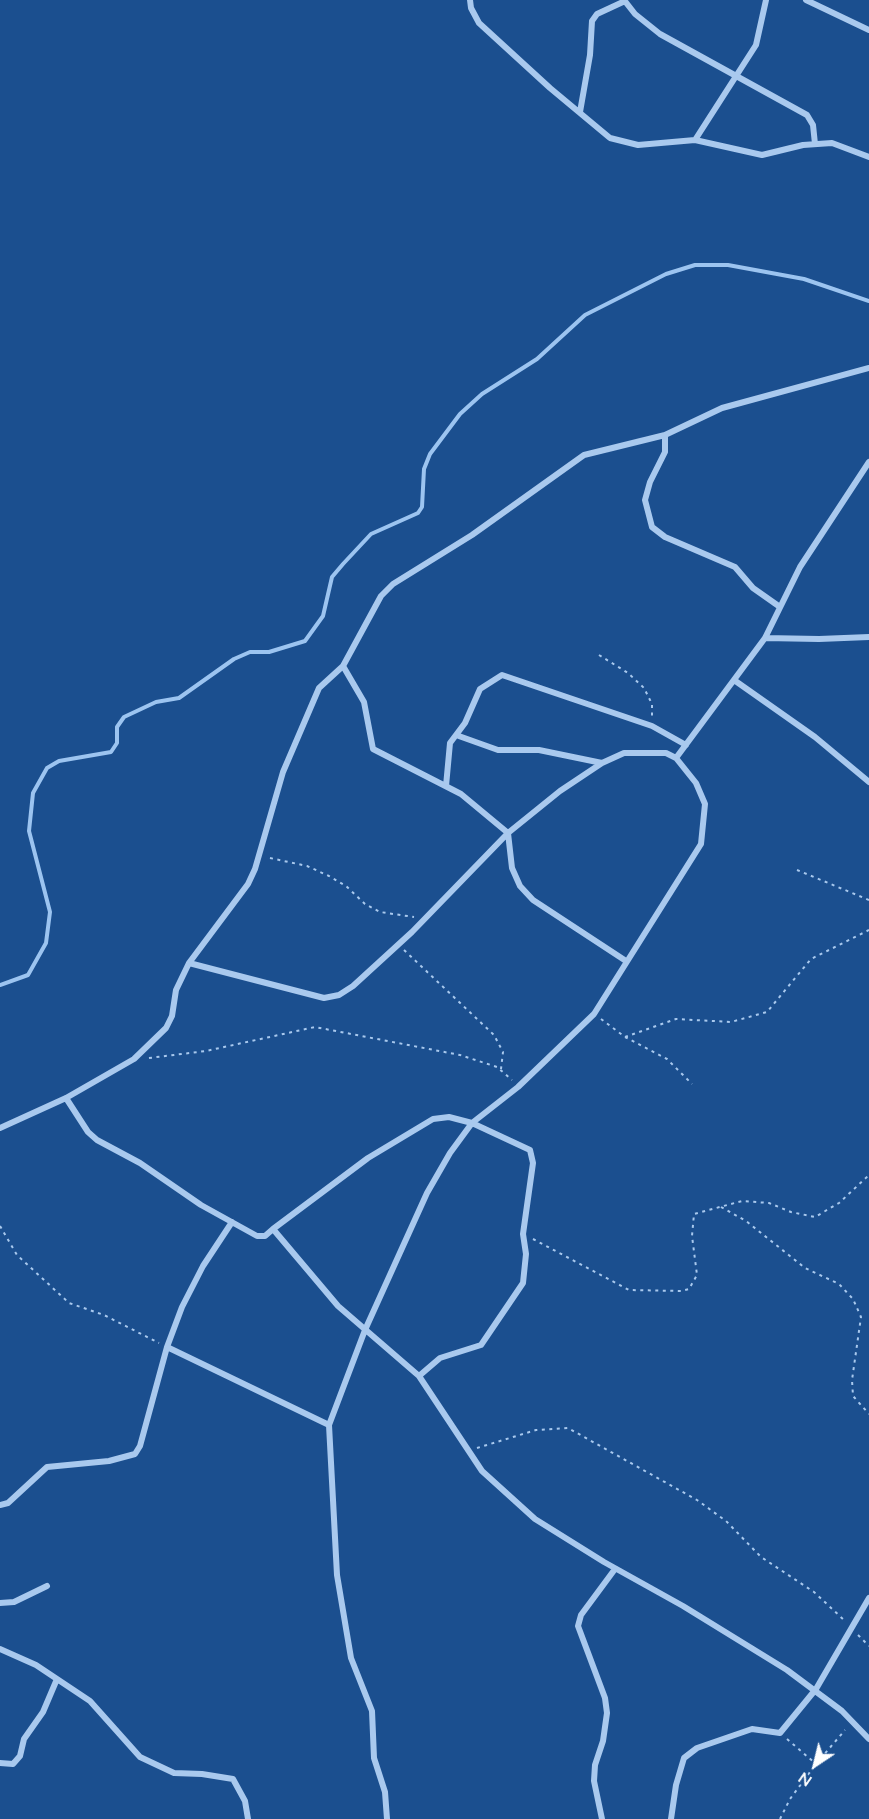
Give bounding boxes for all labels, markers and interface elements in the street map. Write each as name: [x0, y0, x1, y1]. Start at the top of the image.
north arrow: [785, 1735, 845, 1795]
text: N: [794, 1769, 815, 1791]

